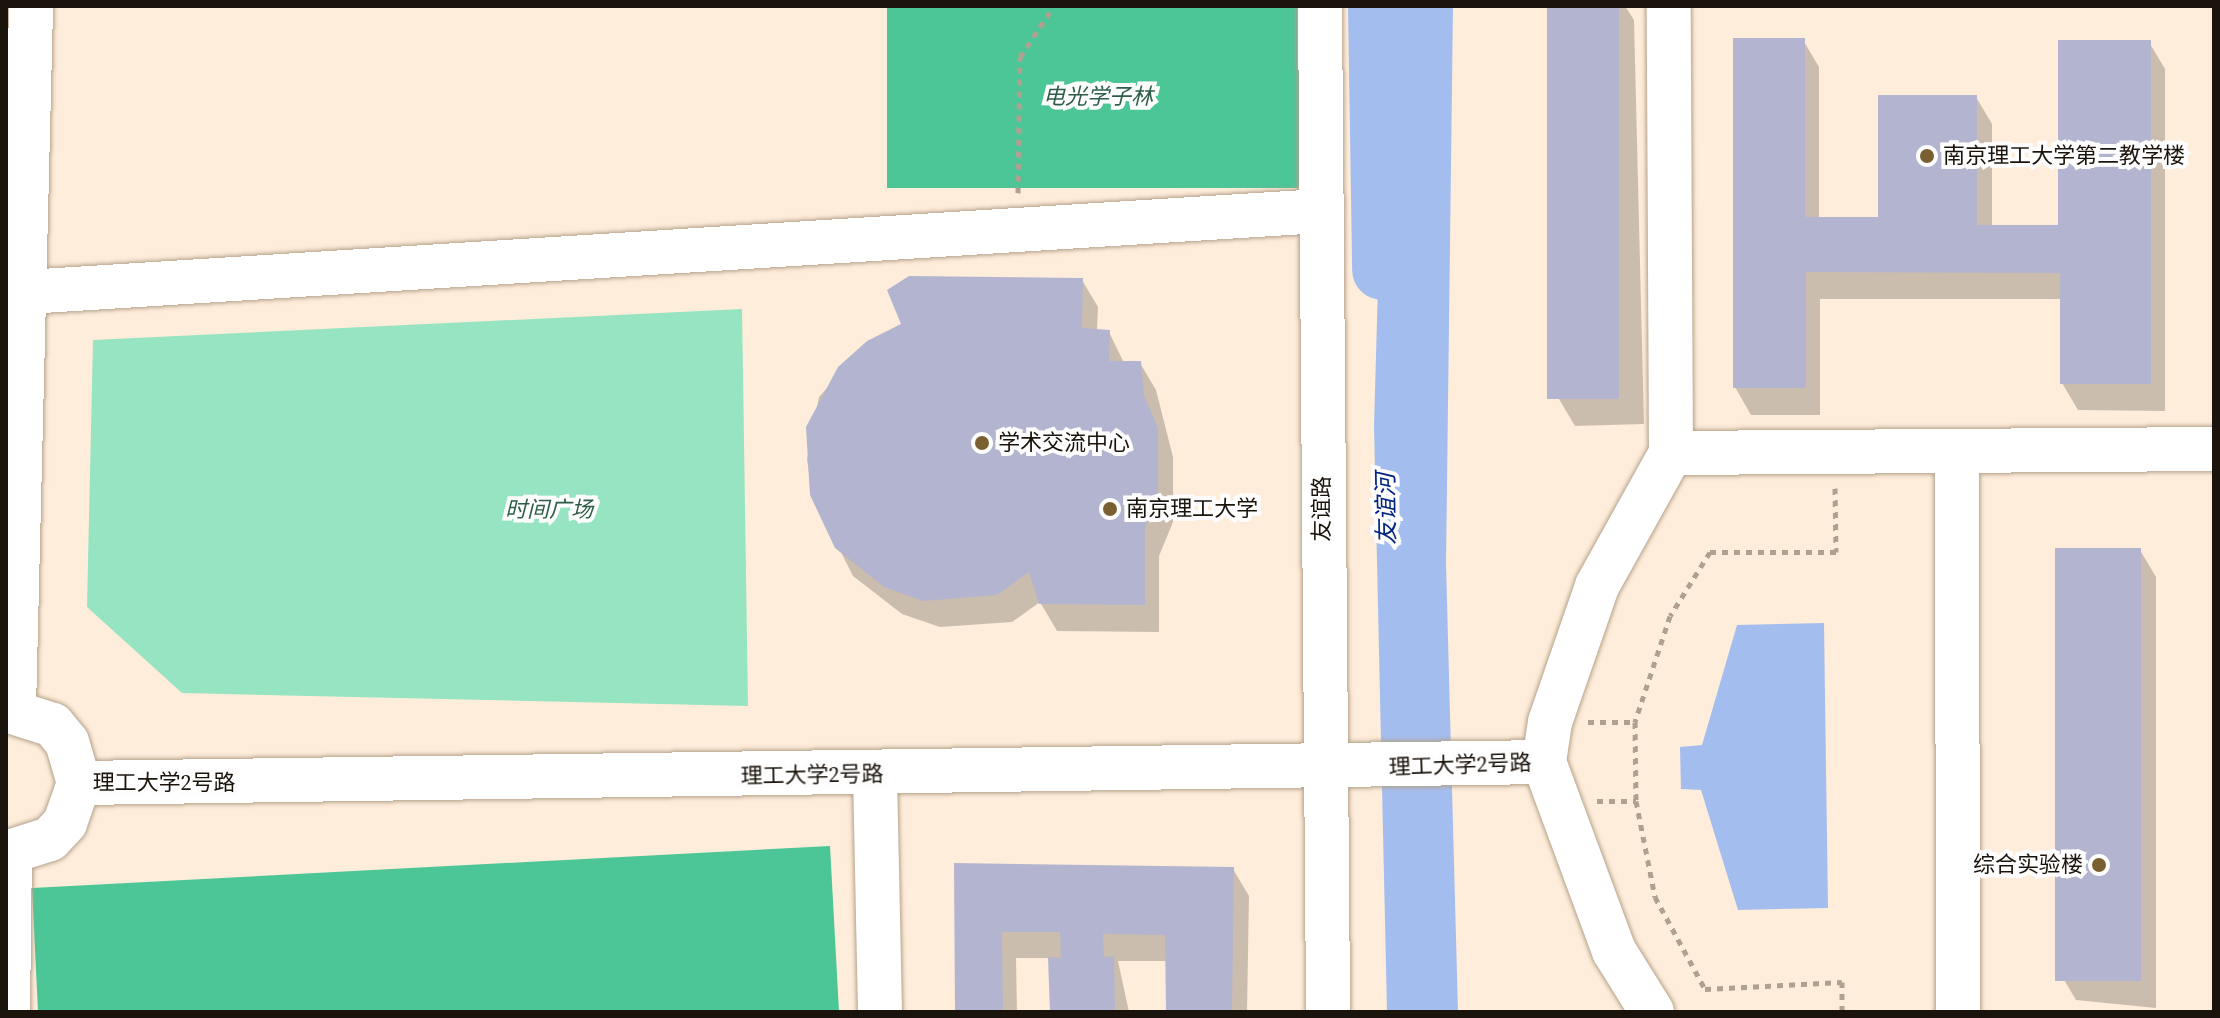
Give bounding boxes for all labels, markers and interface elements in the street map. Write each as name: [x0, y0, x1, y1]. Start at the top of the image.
park label: 电光学子林: [1043, 84, 1153, 110]
place label: 南京理工大学第二教学楼: [1943, 143, 2185, 169]
marker: 南京理工大学第二教学楼: [1918, 147, 1936, 165]
place label: 学术交流中心: [998, 430, 1130, 456]
marker: 学术交流中心: [973, 434, 991, 452]
water label: 友谊河: [1371, 473, 1401, 545]
street label: 友谊路: [1309, 476, 1335, 542]
place label: 南京理工大学: [1126, 496, 1258, 522]
park label: 时间广场: [505, 497, 593, 523]
marker: 南京理工大学: [1101, 500, 1119, 518]
street label: 理工大学2号路: [1388, 749, 1532, 781]
street label: 理工大学2号路: [740, 761, 884, 789]
street label: 理工大学2号路: [93, 770, 235, 796]
place label: 综合实验楼: [1973, 852, 2083, 878]
marker: 综合实验楼: [2090, 856, 2108, 874]

